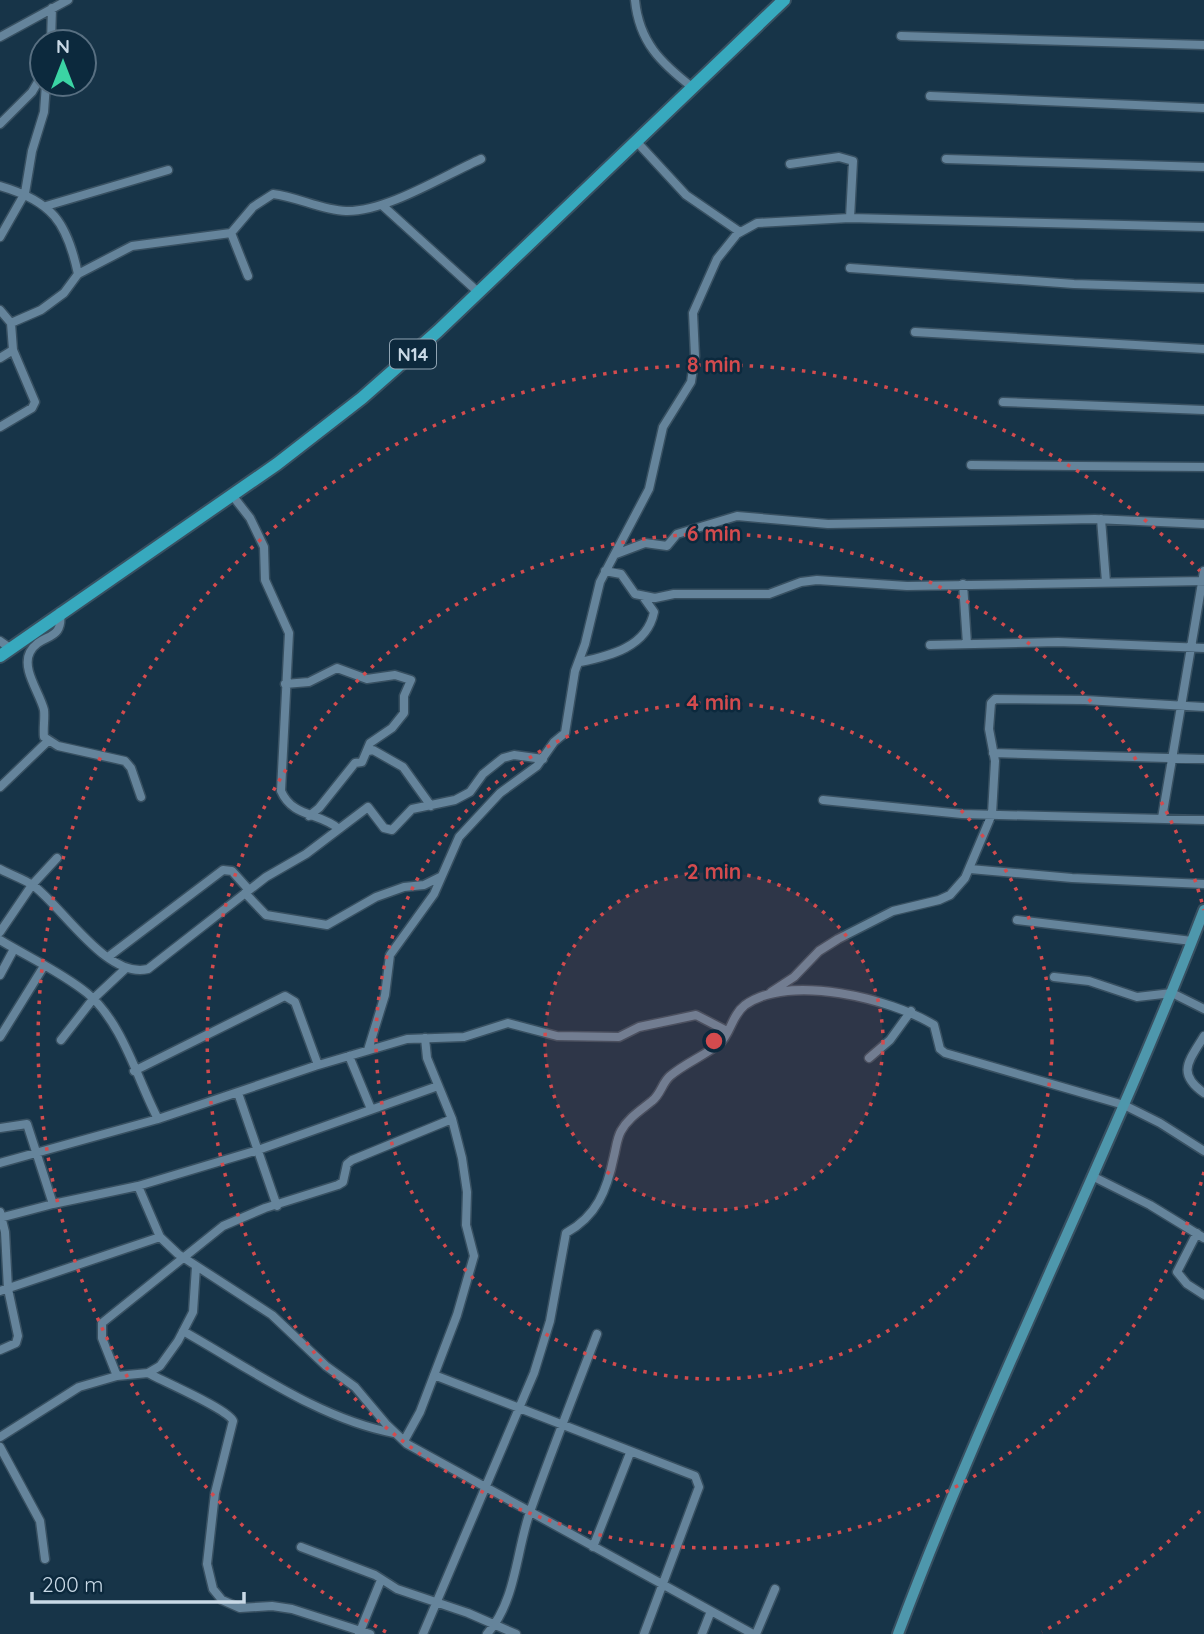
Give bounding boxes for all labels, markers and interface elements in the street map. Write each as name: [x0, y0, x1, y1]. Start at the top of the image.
north arrow: [28, 28, 98, 98]
text: N: [56, 34, 70, 58]
road number: N14: [390, 340, 436, 368]
text: 8 min: [687, 351, 741, 377]
text: 6 min: [687, 520, 741, 546]
text: 4 min: [686, 689, 742, 715]
text: 2 min: [687, 858, 741, 884]
centre of rings: [702, 1029, 726, 1053]
scale bar: [32, 1560, 243, 1604]
text: 200 m: [42, 1571, 104, 1597]

